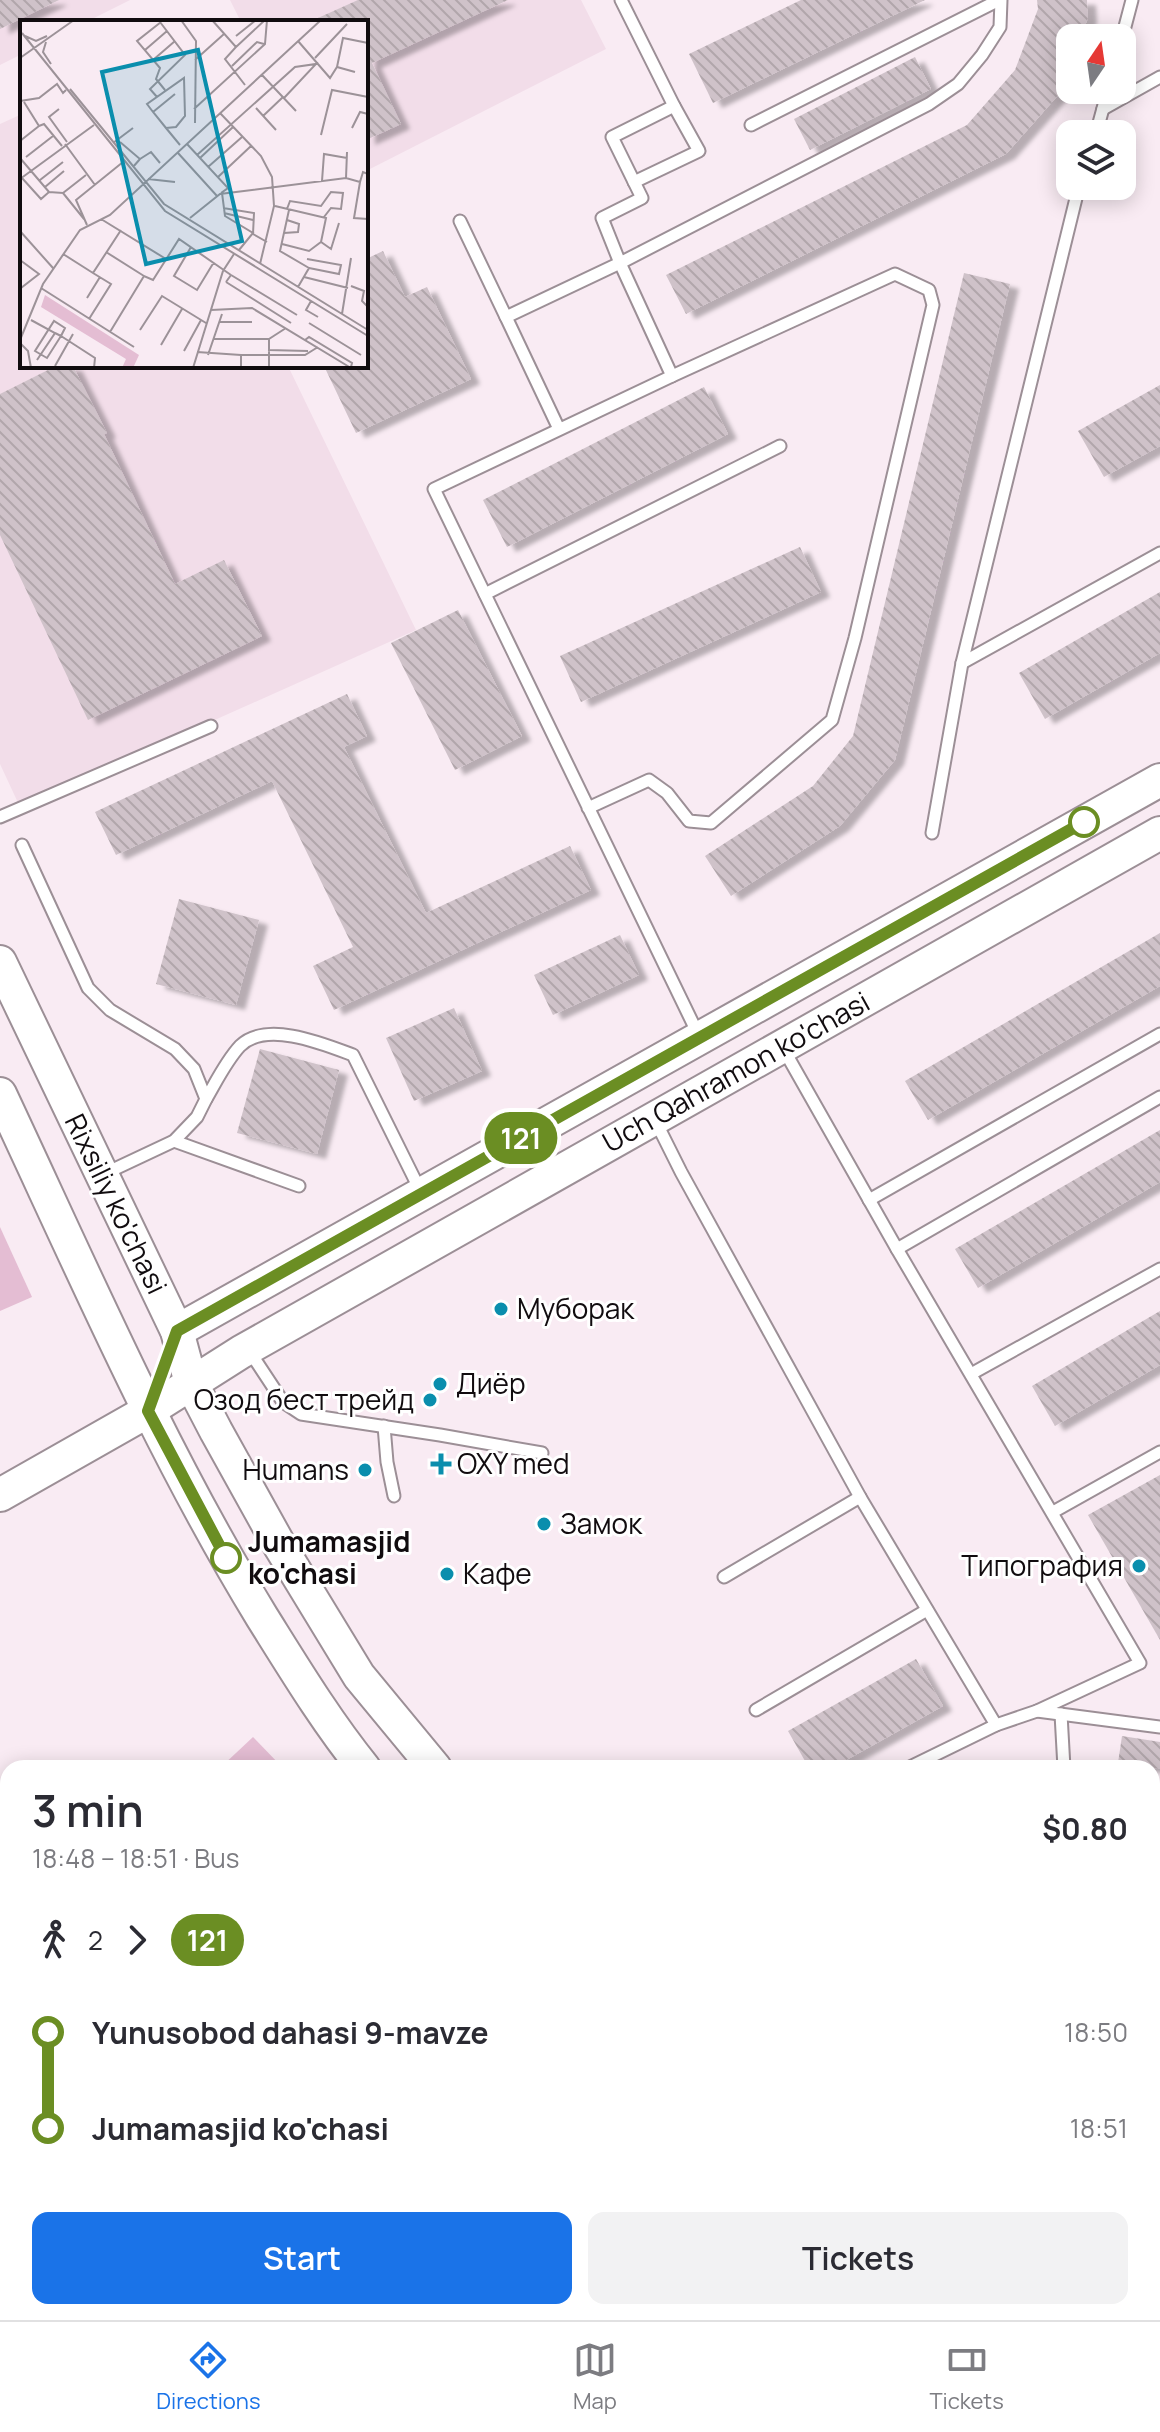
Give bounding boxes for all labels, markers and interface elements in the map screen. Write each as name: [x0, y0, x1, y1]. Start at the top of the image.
inset map: [20, 20, 368, 368]
north arrow: [1056, 24, 1136, 104]
map controls: [1056, 24, 1136, 200]
button: layers: [1056, 120, 1136, 200]
unlabelled marker: [1069, 807, 1099, 837]
street label: Uch Qahramon ko'chasi: [595, 982, 876, 1160]
street label: Rixsiliy ko'chasi: [57, 1107, 177, 1300]
line badge: 121: [475, 1112, 567, 1164]
text: 121: [500, 1119, 542, 1157]
place label: Муборак: [517, 1289, 635, 1327]
marker: Муборак: [492, 1300, 510, 1318]
place label: Диёр: [456, 1364, 526, 1402]
marker: Диёр: [431, 1375, 449, 1393]
place label: Озод бест трейд: [194, 1380, 414, 1418]
marker: Озод бест трейд: [421, 1391, 439, 1409]
place label: OXY med: [457, 1444, 569, 1482]
place label: Humans: [243, 1450, 349, 1488]
marker: OXY med: [432, 1455, 450, 1473]
marker: Humans: [356, 1461, 374, 1479]
place label: Замок: [560, 1504, 643, 1542]
marker: Замок: [535, 1515, 553, 1533]
place label: Jumamasjid ko'chasi: [248, 1522, 411, 1592]
marker: Jumamasjid ko'chasi: [211, 1543, 241, 1573]
place label: Типография: [961, 1546, 1123, 1584]
place label: Кафе: [463, 1554, 532, 1592]
marker: Типография: [1130, 1557, 1148, 1575]
marker: Кафе: [438, 1565, 456, 1583]
text: 3 min: [32, 1780, 143, 1840]
text: $0.80: [1042, 1808, 1128, 1849]
text: 18:48 – 18:51 · Bus: [32, 1840, 239, 1876]
icon: walk: [32, 1918, 76, 1962]
icon: forward: [115, 1918, 159, 1962]
text: 121: [187, 1921, 228, 1959]
text: 2: [88, 1922, 103, 1958]
text: Yunusobod dahasi 9-mavze: [92, 2012, 489, 2053]
text: 18:50: [1064, 2014, 1128, 2050]
text: Jumamasjid ko'chasi: [92, 2108, 389, 2149]
text: 18:51: [1070, 2110, 1128, 2146]
button: Start: [32, 2212, 572, 2304]
button: Tickets: [588, 2212, 1128, 2304]
tab: Directions: [156, 2338, 260, 2416]
tab: Map: [573, 2338, 617, 2416]
tab: Tickets: [929, 2338, 1004, 2416]

